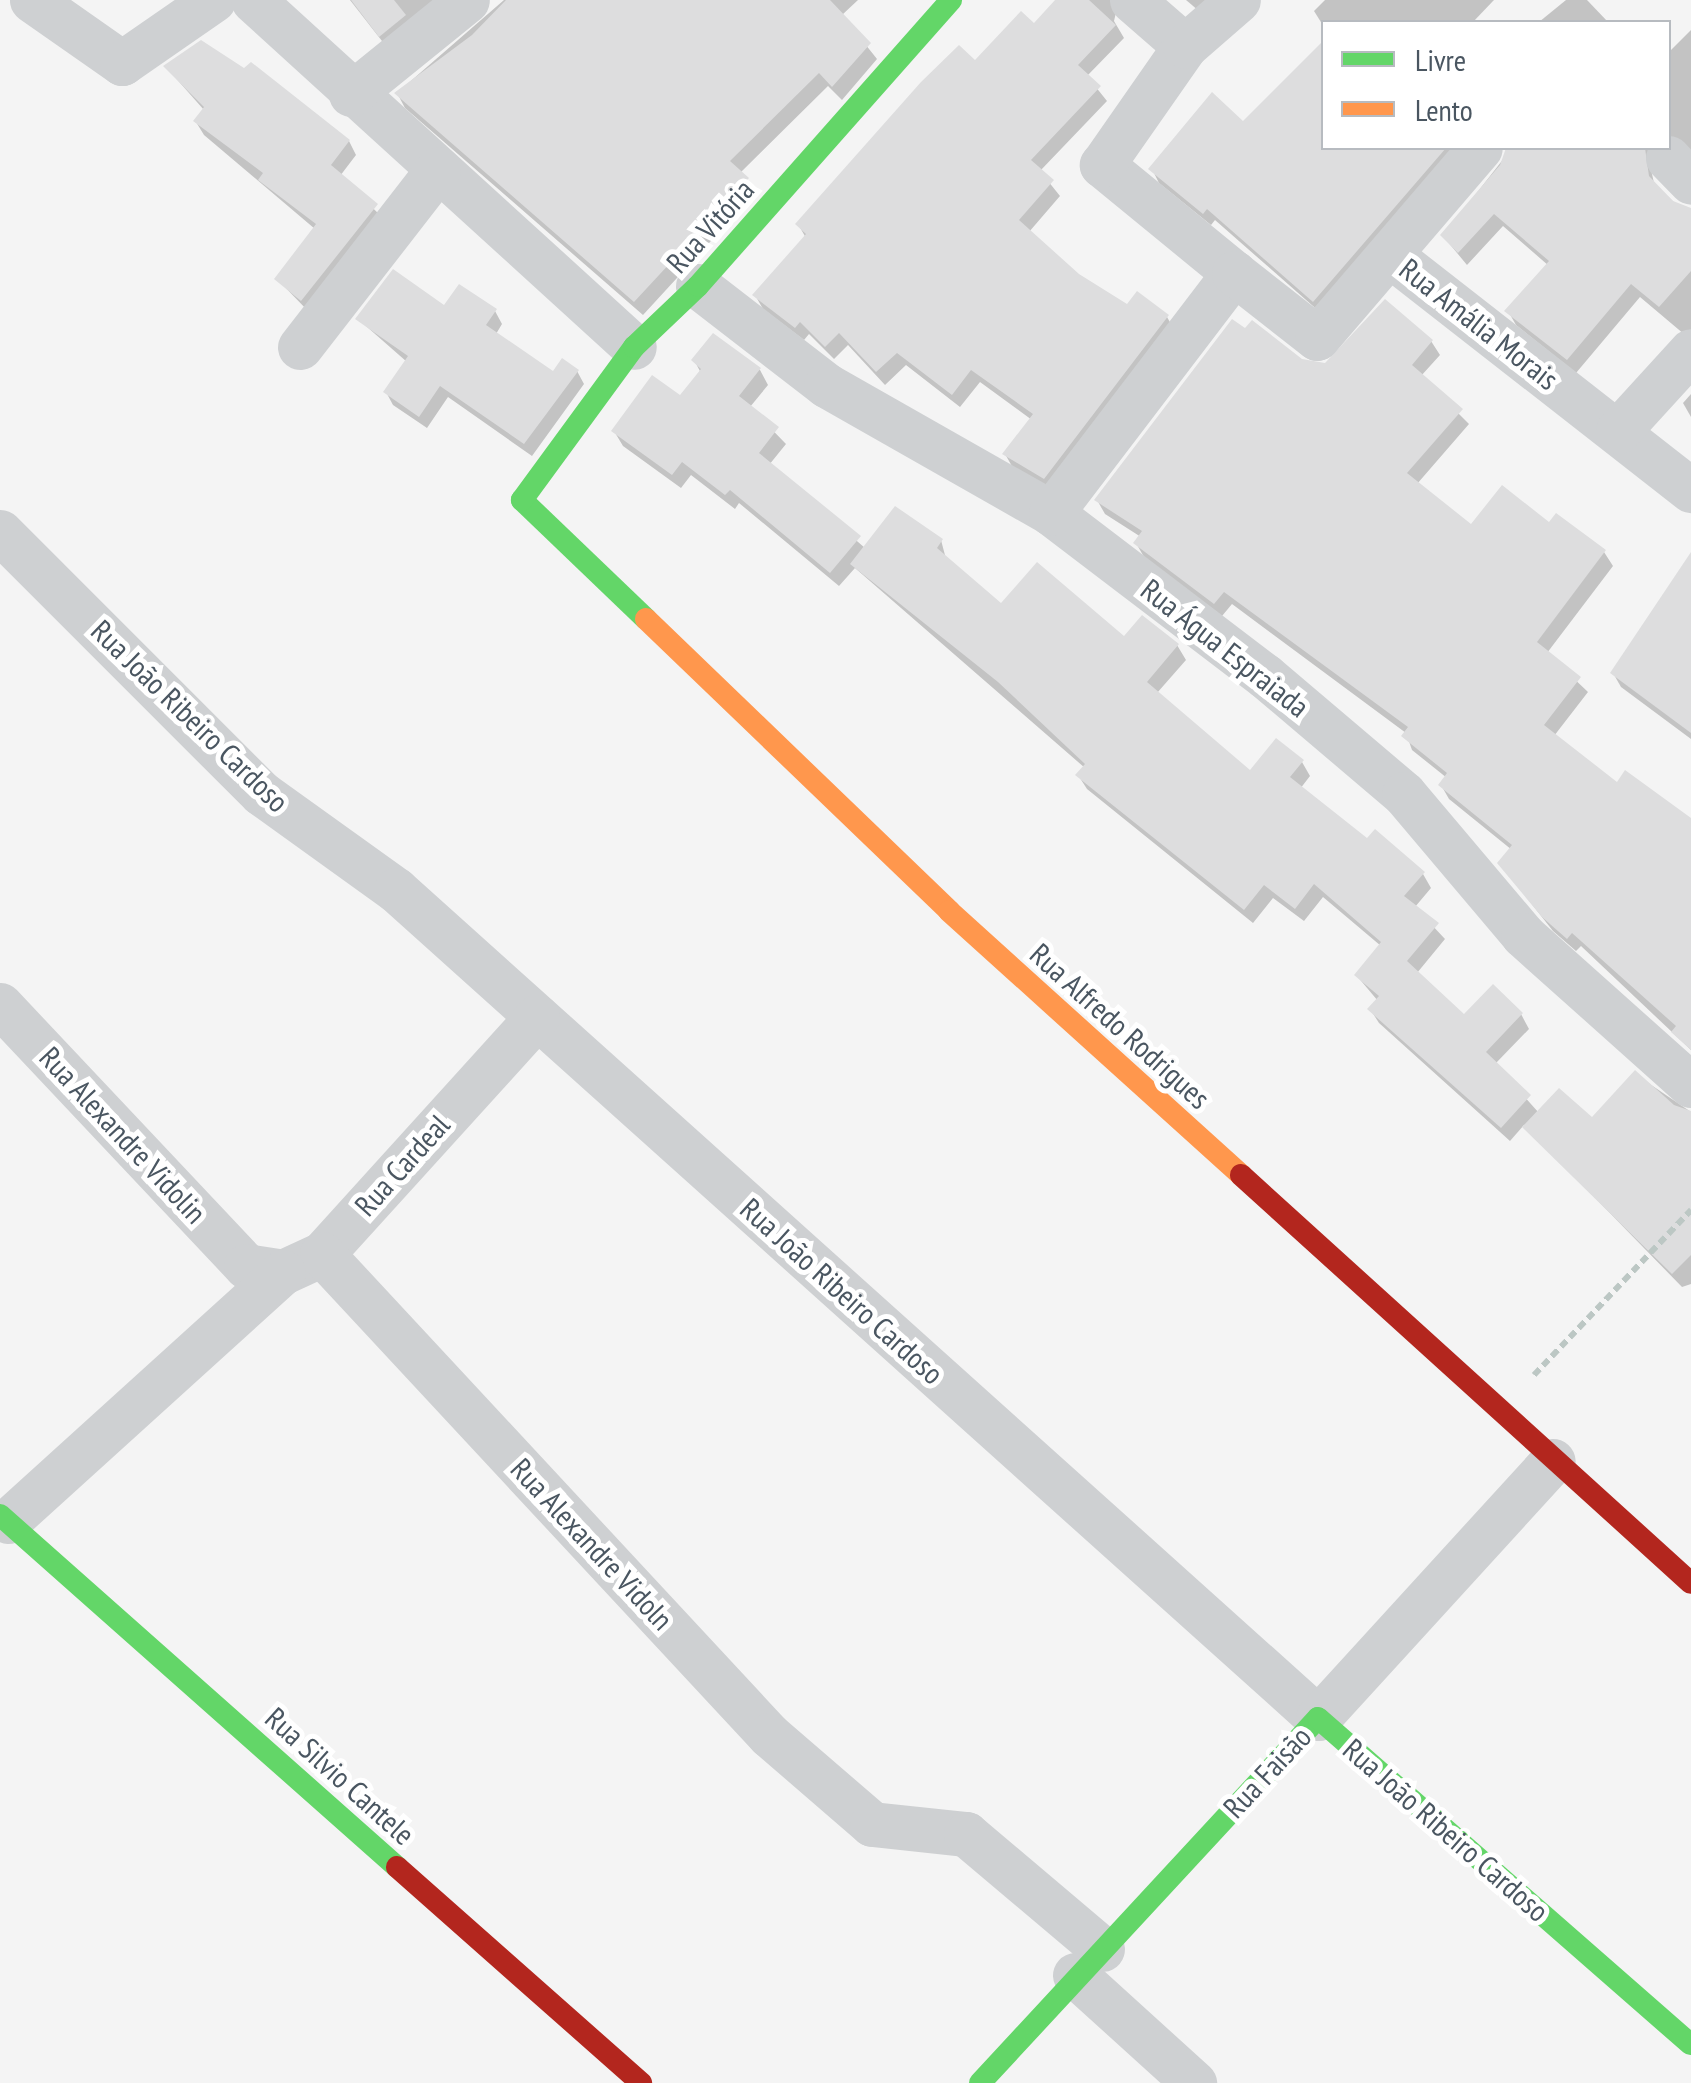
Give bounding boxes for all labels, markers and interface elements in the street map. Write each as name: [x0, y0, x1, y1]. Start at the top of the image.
legend: [1321, 20, 1671, 150]
text: Livre: [1415, 40, 1466, 79]
text: Lento: [1415, 90, 1473, 129]
street label: Rua Vitória: [659, 172, 761, 280]
street label: Rua Amália Morais: [1392, 251, 1566, 397]
street label: Rua Água Espraiada: [1134, 571, 1316, 725]
street label: Rua João Ribeiro Cardoso: [84, 613, 296, 819]
street label: Rua Alfredo Rodrigues: [1022, 936, 1218, 1116]
street label: Rua Alexandre Vidolin: [32, 1039, 214, 1231]
street label: Rua Cardeal: [347, 1107, 457, 1223]
street label: Rua João Ribeiro Cardoso: [733, 1191, 951, 1391]
street label: Rua Alexandre Vidoln: [503, 1450, 681, 1638]
street label: Rua Silvio Cantele: [258, 1700, 422, 1852]
street label: Rua Faisão: [1216, 1719, 1318, 1825]
street label: Rua João Ribeiro Cardoso: [1336, 1731, 1556, 1929]

